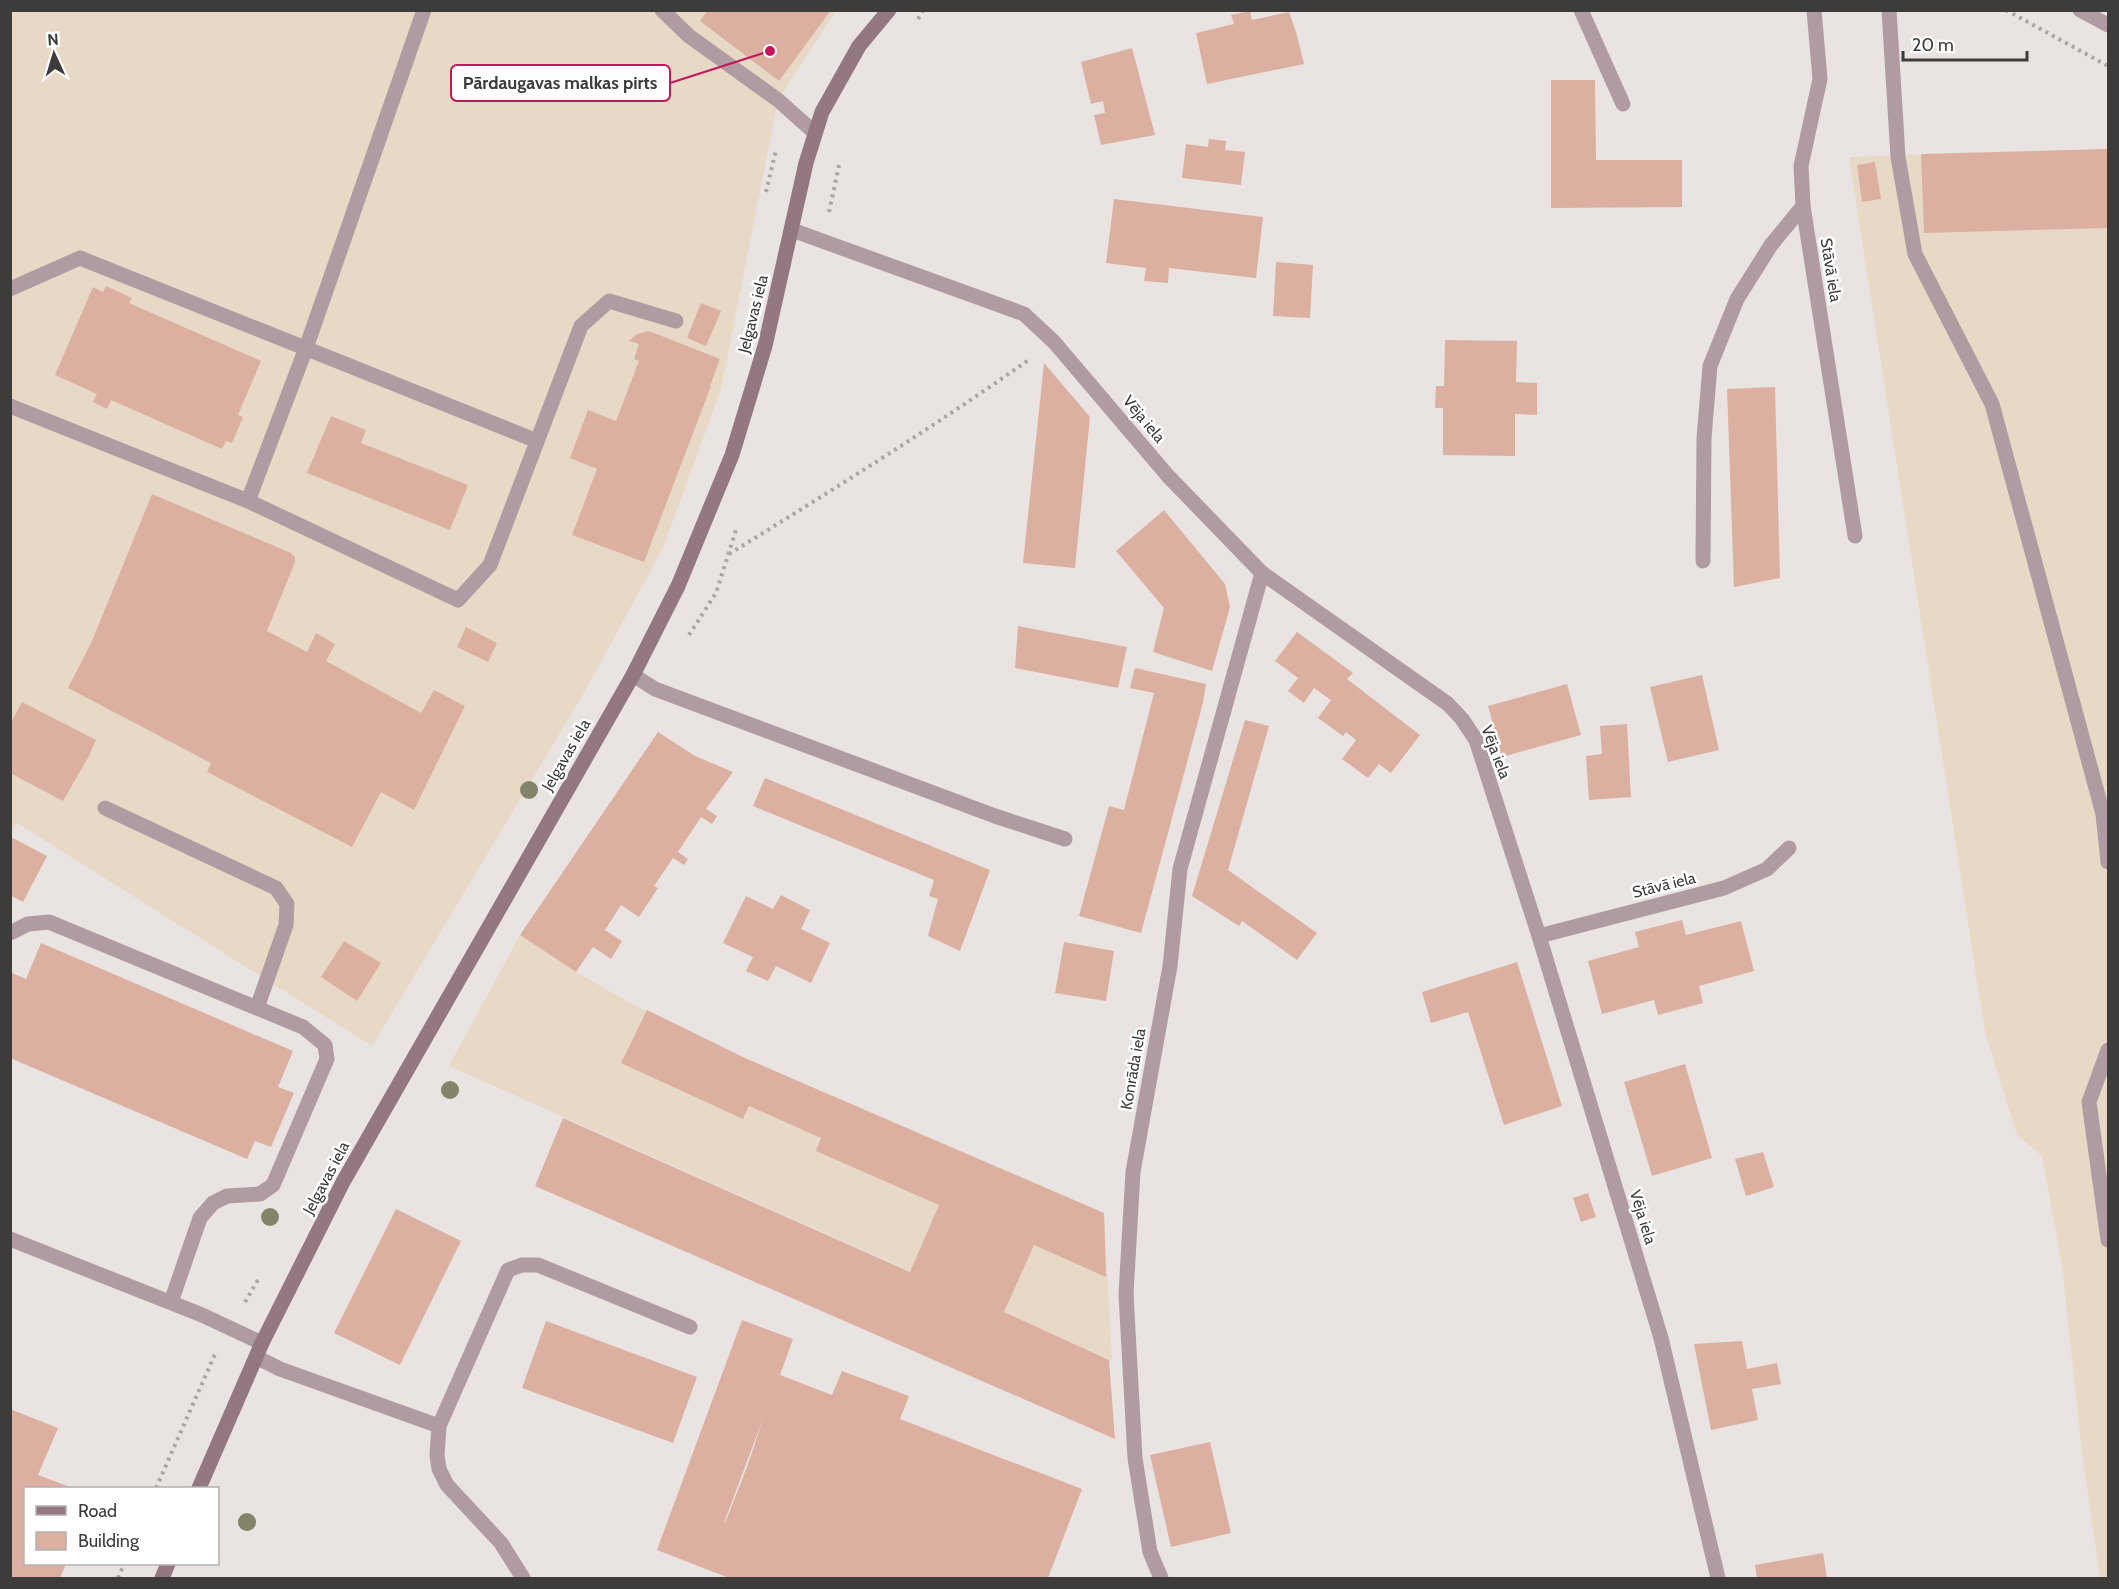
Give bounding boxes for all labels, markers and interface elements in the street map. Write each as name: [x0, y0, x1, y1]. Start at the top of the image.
north arrow: [24, 24, 84, 84]
scale bar: [1903, 24, 2028, 62]
text: N: [47, 30, 59, 49]
text: 20 m: [1912, 34, 1954, 56]
callout: Pārdaugavas malkas pirts: [451, 65, 670, 101]
text: Pārdaugavas malkas pirts: [463, 72, 658, 94]
street label: Stāvā iela: [1817, 237, 1845, 304]
street label: Jelgavas iela: [734, 273, 772, 356]
street label: Vēja iela: [1119, 392, 1169, 447]
street label: Jelgavas iela: [537, 715, 594, 795]
street label: Vēja iela: [1477, 723, 1515, 782]
street label: Stāvā iela: [1630, 868, 1698, 902]
street label: Konrāda iela: [1117, 1027, 1150, 1111]
street label: Jelgavas iela: [298, 1138, 353, 1219]
street label: Vēja iela: [1626, 1188, 1660, 1247]
legend: [24, 1487, 219, 1565]
text: Road: [78, 1500, 117, 1522]
text: Building: [78, 1530, 140, 1552]

